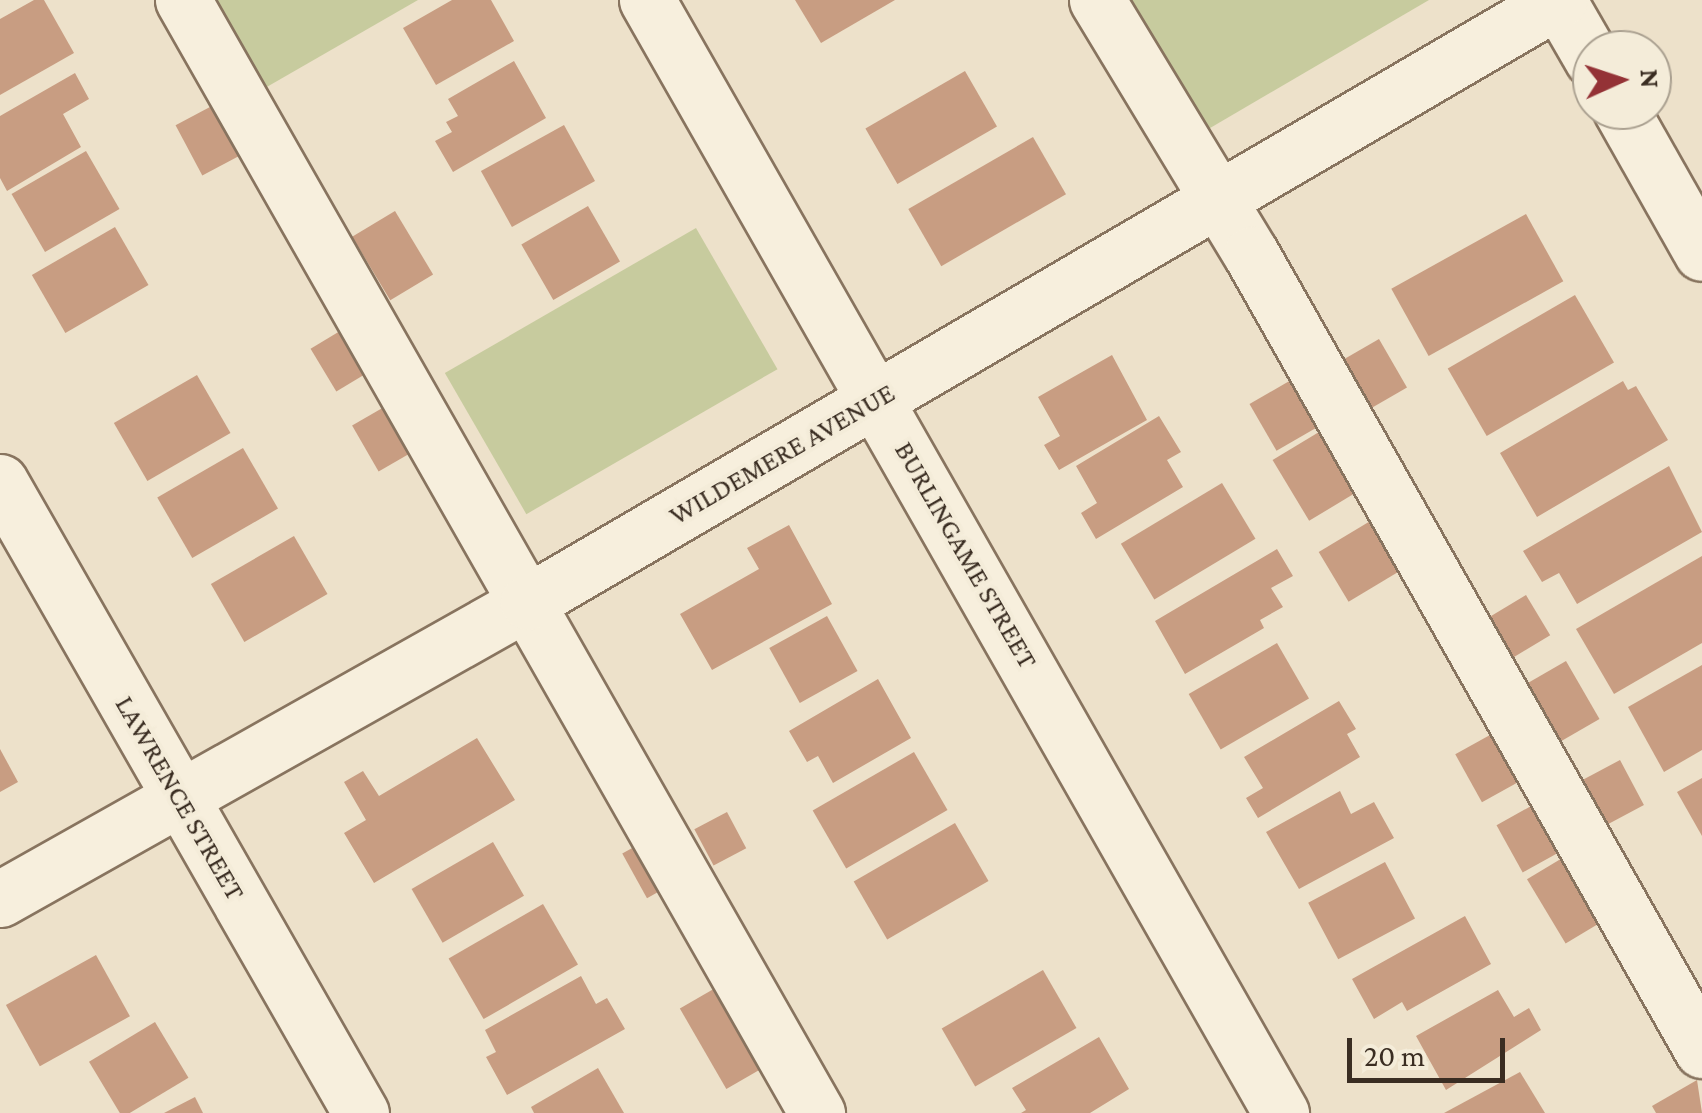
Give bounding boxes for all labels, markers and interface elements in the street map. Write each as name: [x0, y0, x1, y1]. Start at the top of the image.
north arrow: [1572, 30, 1672, 130]
text: N: [1634, 68, 1666, 89]
street label: WILDEMERE AVENUE: [663, 376, 901, 532]
street label: BURLINGAME STREET: [887, 436, 1045, 674]
street label: LAWRENCE STREET: [108, 690, 252, 906]
scale bar: [1352, 1018, 1510, 1080]
text: 20 m: [1364, 1039, 1425, 1072]

